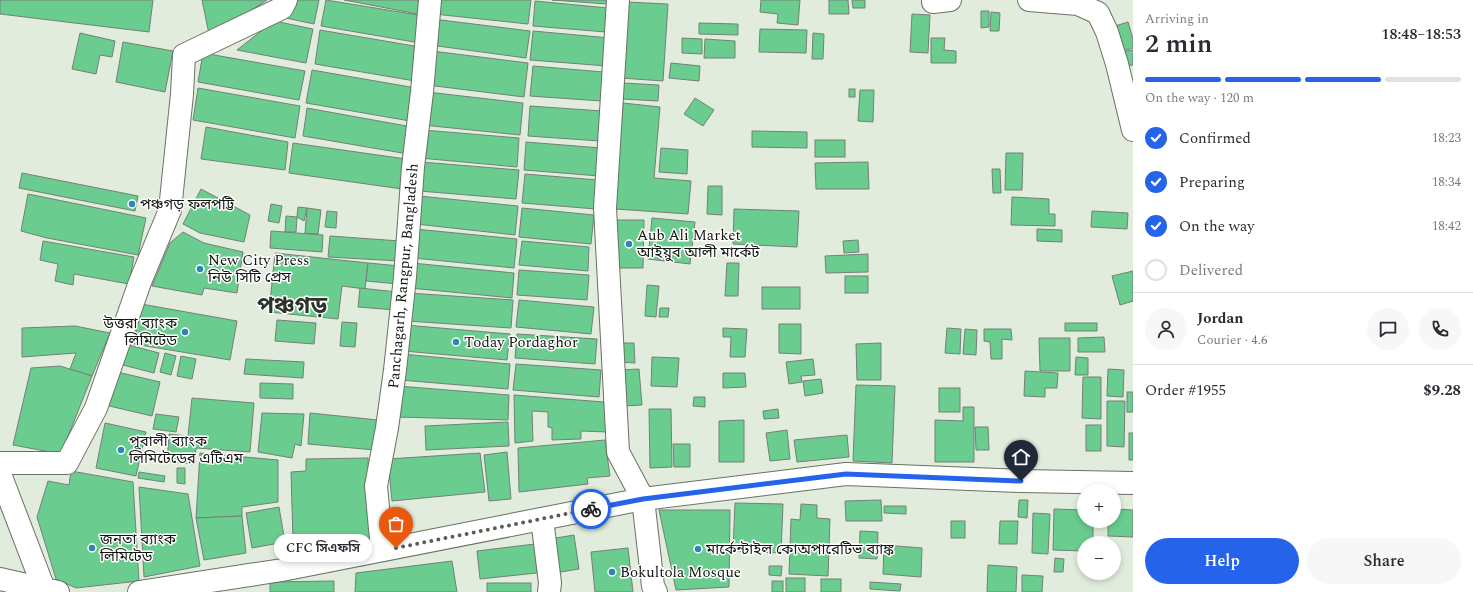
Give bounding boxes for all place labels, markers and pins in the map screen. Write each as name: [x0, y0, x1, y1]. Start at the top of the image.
place label: পঞ্চগড় ফলপট্টি: [140, 193, 235, 216]
marker: পঞ্চগড় ফলপট্টি: [127, 199, 137, 209]
place label: Aub Ali Market আইয়ুব আলী মার্কেট: [636, 224, 760, 264]
marker: Aub Ali Market আইয়ুব আলী মার্কেট: [624, 239, 634, 249]
place label: New City Press নিউ সিটি প্রেস: [207, 249, 310, 289]
marker: New City Press নিউ সিটি প্রেস: [195, 264, 205, 274]
place label: উত্তরা ব্যাংক লিমিটেড: [102, 312, 178, 352]
marker: উত্তরা ব্যাংক লিমিটেড: [180, 327, 190, 337]
place label: Today Pordaghor: [464, 331, 578, 354]
marker: Today Pordaghor: [451, 337, 461, 347]
place label: পূবালী ব্যাংক লিমিটেডের এটিএম: [128, 430, 244, 470]
pin: [1004, 440, 1038, 481]
marker: পূবালী ব্যাংক লিমিটেডের এটিএম: [116, 445, 126, 455]
pin: [379, 507, 413, 548]
place label: জনতা ব্যাংক লিমিটেড: [99, 528, 177, 568]
callout: CFC সিএফসি: [274, 534, 372, 562]
place label: মার্কেন্টাইল কোঅপারেটিভ ব্যাঙ্ক: [705, 538, 894, 561]
marker: জনতা ব্যাংক লিমিটেড: [87, 543, 97, 553]
marker: মার্কেন্টাইল কোঅপারেটিভ ব্যাঙ্ক: [693, 544, 703, 554]
place label: Bokultola Mosque: [620, 561, 741, 584]
marker: Bokultola Mosque: [607, 567, 617, 577]

